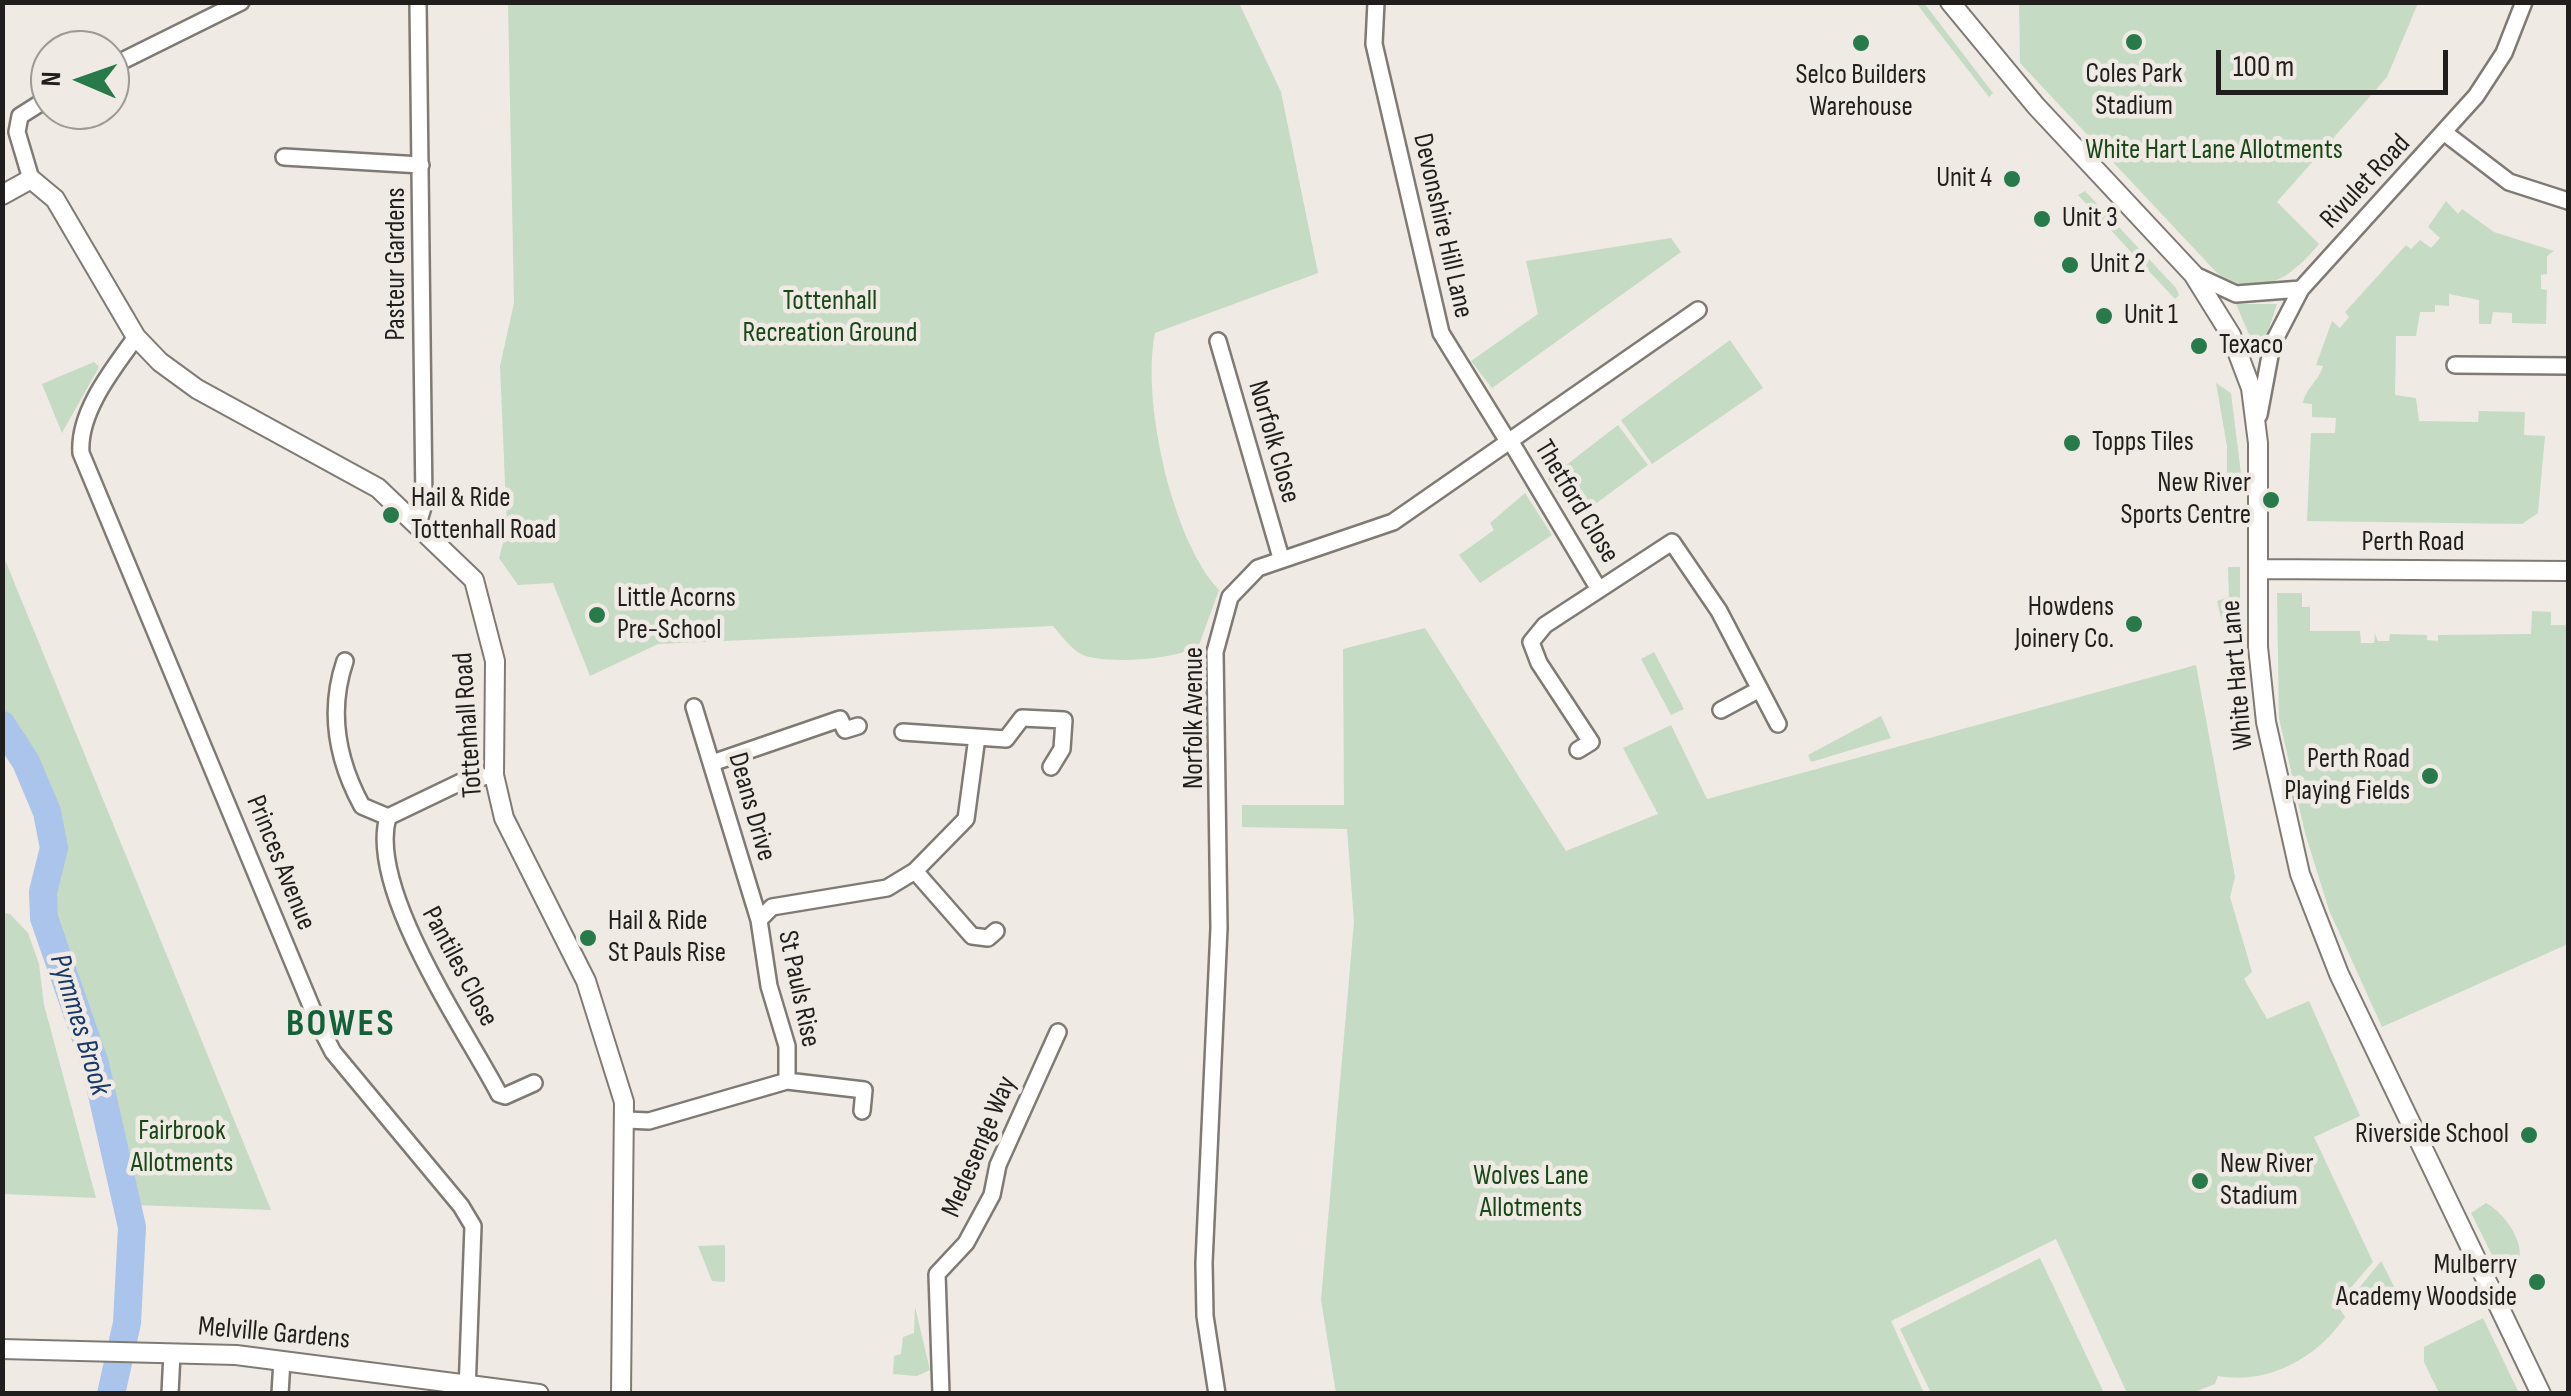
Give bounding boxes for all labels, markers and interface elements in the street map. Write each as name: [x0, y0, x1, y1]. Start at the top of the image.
north arrow: [30, 30, 130, 130]
scale bar: [2221, 30, 2454, 92]
marker: Coles Park Stadium: [2123, 31, 2145, 53]
marker: Selco Builders Warehouse: [1850, 32, 1872, 54]
text: 100 m: [2233, 49, 2294, 85]
place label: Coles Park Stadium: [2086, 58, 2182, 124]
place label: Selco Builders Warehouse: [1796, 59, 1926, 125]
text: N: [35, 71, 68, 87]
street label: Rivulet Road: [2314, 128, 2418, 236]
street label: Devonshire Hill Lane: [1404, 130, 1480, 322]
park label: White Hart Lane Allotments: [2085, 134, 2343, 168]
place label: Unit 4: [1936, 162, 1992, 196]
marker: Unit 4: [2001, 168, 2023, 190]
street label: Pasteur Gardens: [380, 187, 414, 341]
place label: Unit 3: [2062, 202, 2118, 236]
marker: Unit 3: [2031, 208, 2053, 230]
place label: Unit 2: [2090, 248, 2146, 282]
marker: Unit 2: [2059, 254, 2081, 276]
park label: Tottenhall Recreation Ground: [743, 285, 917, 351]
place label: Unit 1: [2124, 299, 2178, 333]
marker: Unit 1: [2093, 305, 2115, 327]
place label: Texaco: [2219, 329, 2283, 363]
marker: Texaco: [2188, 335, 2210, 357]
street label: Norfolk Close: [1240, 377, 1306, 507]
place label: Topps Tiles: [2092, 426, 2194, 460]
marker: Topps Tiles: [2061, 432, 2083, 454]
street label: Thetford Close: [1526, 434, 1626, 570]
place label: New River Sports Centre: [2120, 467, 2251, 533]
place label: Hail & Ride Tottenhall Road: [411, 482, 556, 548]
marker: New River Sports Centre: [2260, 489, 2282, 511]
marker: Hail & Ride Tottenhall Road: [380, 504, 402, 526]
street label: Perth Road: [2361, 526, 2465, 560]
place label: Little Acorns Pre-School: [617, 582, 736, 648]
place label: Howdens Joinery Co.: [2015, 591, 2114, 657]
street label: White Hart Lane: [2215, 599, 2261, 751]
marker: Little Acorns Pre-School: [586, 604, 608, 626]
marker: Howdens Joinery Co.: [2123, 613, 2145, 635]
street label: Norfolk Avenue: [1178, 647, 1212, 789]
street label: Tottenhall Road: [447, 651, 491, 799]
place label: Perth Road Playing Fields: [2284, 743, 2410, 809]
street label: Deans Drive: [720, 749, 782, 865]
marker: Perth Road Playing Fields: [2419, 765, 2441, 787]
street label: Princes Avenue: [238, 791, 322, 935]
street label: Pantiles Close: [413, 901, 505, 1033]
place label: Hail & Ride St Pauls Rise: [608, 905, 726, 971]
marker: Hail & Ride St Pauls Rise: [577, 927, 599, 949]
street label: St Pauls Rise: [769, 928, 827, 1050]
water label: Pymmes Brook: [41, 950, 117, 1100]
district label: BOWES: [286, 1002, 396, 1048]
street label: Medesenge Way: [935, 1072, 1025, 1222]
park label: Fairbrook Allotments: [131, 1115, 233, 1181]
place label: Riverside School: [2355, 1118, 2509, 1152]
marker: Riverside School: [2518, 1124, 2540, 1146]
place label: New River Stadium: [2220, 1148, 2314, 1214]
park label: Wolves Lane Allotments: [1473, 1160, 1589, 1226]
marker: New River Stadium: [2189, 1170, 2211, 1192]
place label: Mulberry Academy Woodside: [2336, 1249, 2517, 1315]
marker: Mulberry Academy Woodside: [2526, 1271, 2548, 1293]
street label: Melville Gardens: [197, 1311, 351, 1357]

